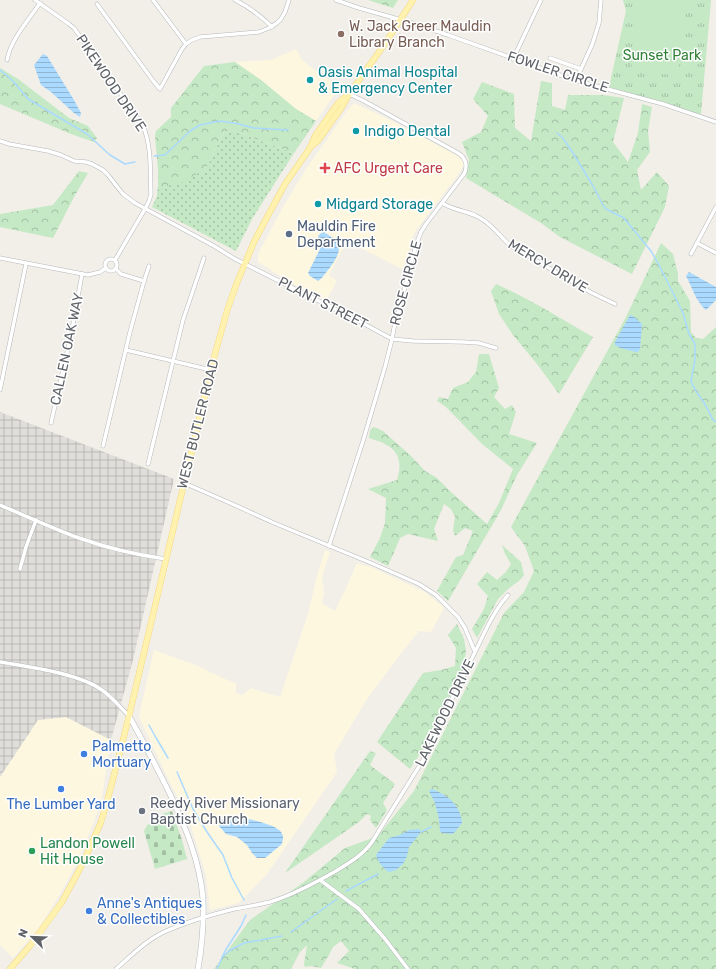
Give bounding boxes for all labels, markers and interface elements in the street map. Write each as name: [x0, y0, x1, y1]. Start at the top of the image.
place label: W. Jack Greer Mauldin Library Branch: [349, 18, 491, 51]
marker: W. Jack Greer Mauldin Library Branch: [336, 29, 346, 39]
street label: PIKEWOOD DRIVE: [72, 31, 150, 135]
park label: Sunset Park: [623, 47, 702, 64]
street label: FOWLER CIRCLE: [505, 48, 611, 96]
place label: Oasis Animal Hospital & Emergency Center: [318, 64, 458, 97]
marker: Oasis Animal Hospital & Emergency Center: [305, 75, 315, 85]
place label: Indigo Dental: [364, 123, 450, 140]
marker: Indigo Dental: [351, 126, 361, 136]
place label: AFC Urgent Care: [334, 160, 443, 177]
marker: AFC Urgent Care: [319, 162, 331, 174]
place label: Midgard Storage: [326, 196, 433, 213]
marker: Midgard Storage: [313, 199, 323, 209]
place label: Mauldin Fire Department: [297, 218, 376, 251]
marker: Mauldin Fire Department: [284, 229, 294, 239]
street label: MERCY DRIVE: [505, 235, 591, 297]
street label: ROSE CIRCLE: [386, 239, 426, 327]
street label: PLANT STREET: [275, 273, 371, 333]
street label: CALLEN OAK WAY: [47, 291, 87, 407]
street label: WEST BUTLER ROAD: [174, 357, 222, 491]
street label: LAKEWOOD DRIVE: [412, 656, 478, 770]
place label: Palmetto Mortuary: [92, 738, 151, 771]
marker: Palmetto Mortuary: [79, 749, 89, 759]
marker: The Lumber Yard: [56, 784, 66, 794]
place label: Reedy River Missionary Baptist Church: [150, 795, 300, 828]
place label: The Lumber Yard: [6, 796, 116, 813]
marker: Reedy River Missionary Baptist Church: [137, 806, 147, 816]
place label: Landon Powell Hit House: [40, 835, 135, 868]
marker: Landon Powell Hit House: [27, 846, 37, 856]
place label: Anne's Antiques & Collectibles: [97, 895, 202, 928]
marker: Anne's Antiques & Collectibles: [84, 906, 94, 916]
north arrow: [12, 917, 52, 957]
text: N: [16, 927, 31, 939]

